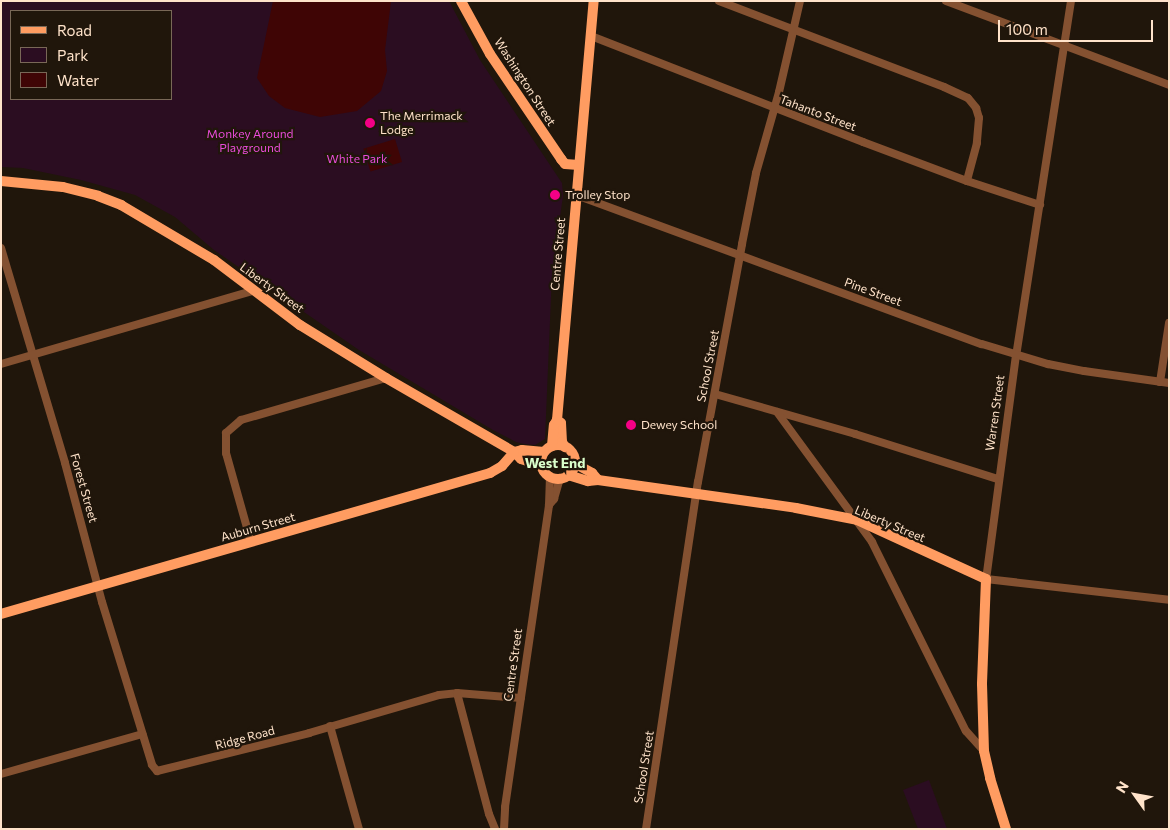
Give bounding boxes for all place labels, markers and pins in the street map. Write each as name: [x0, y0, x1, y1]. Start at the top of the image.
place label: The Merrimack Lodge: [380, 109, 463, 137]
marker: The Merrimack Lodge: [364, 117, 376, 129]
place label: Trolley Stop: [565, 188, 630, 202]
marker: Trolley Stop: [549, 189, 561, 201]
place label: Dewey School: [641, 418, 717, 432]
marker: Dewey School: [625, 419, 637, 431]

